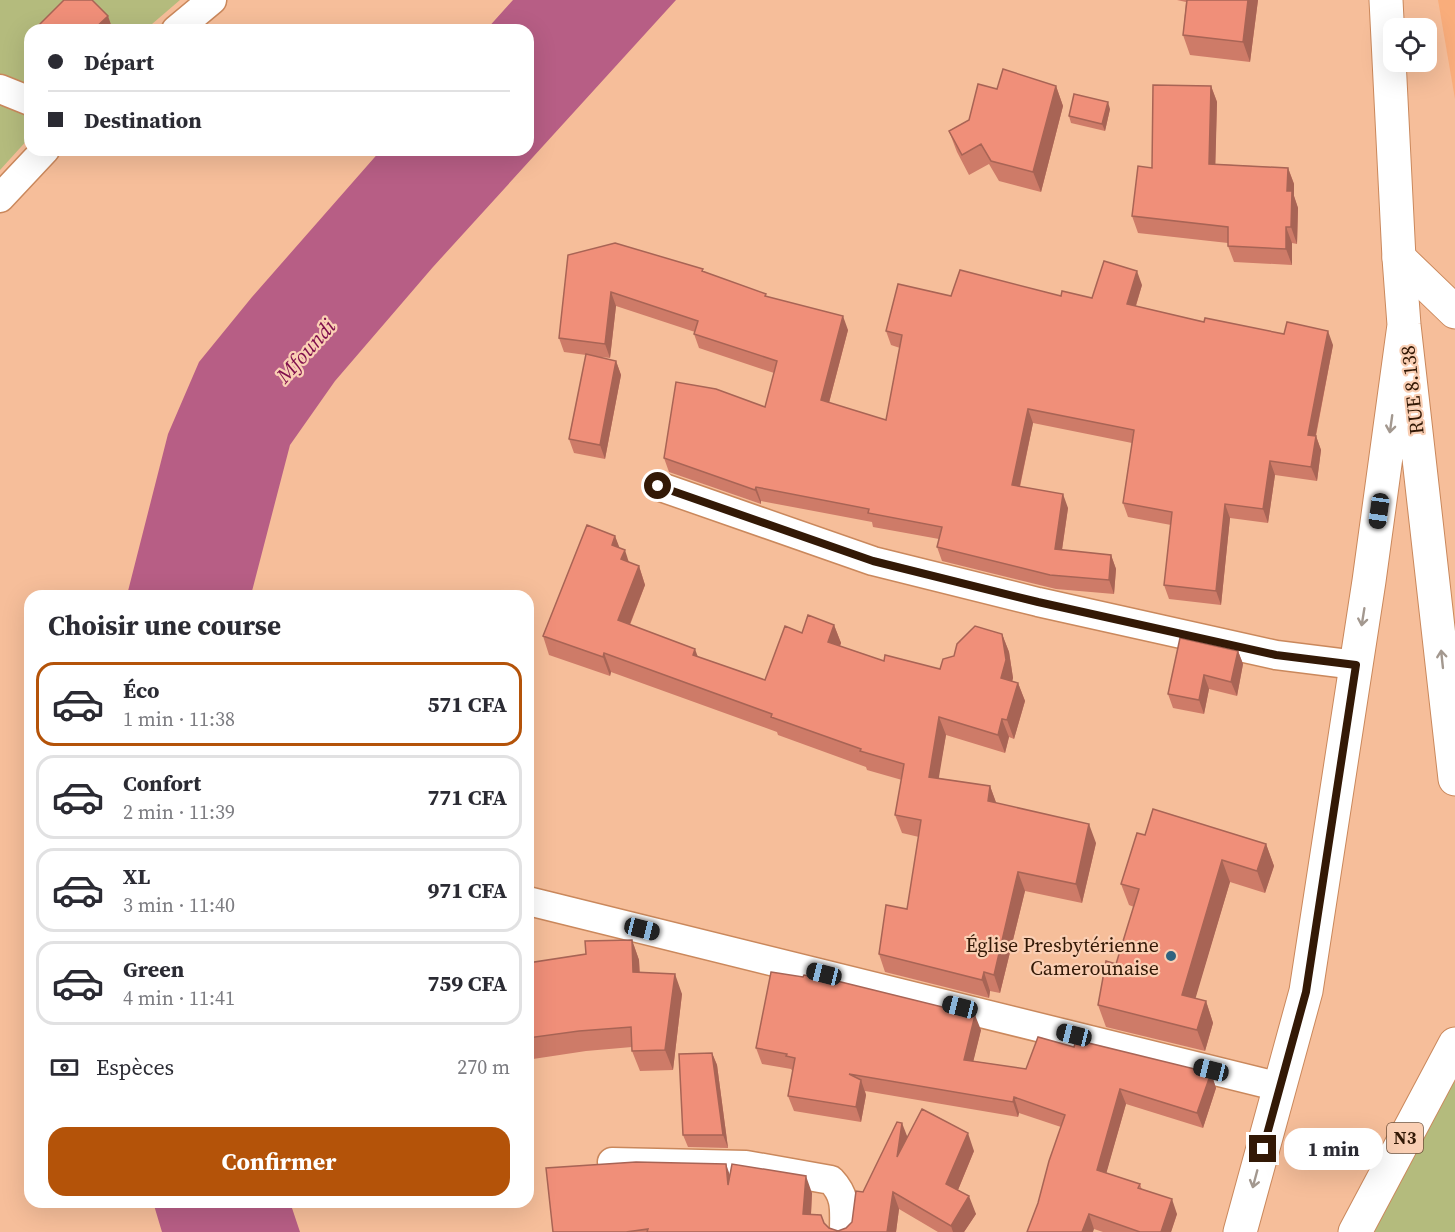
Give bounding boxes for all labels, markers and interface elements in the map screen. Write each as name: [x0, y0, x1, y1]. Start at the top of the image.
map controls: [1383, 18, 1437, 72]
button: locate: [1383, 18, 1437, 72]
text: Départ: [84, 47, 154, 77]
text: Destination: [84, 105, 202, 135]
water label: Mfoundi: [269, 312, 342, 390]
street label: RUE 8.138: [1393, 344, 1431, 436]
one-way arrow: [1385, 414, 1396, 434]
route start: [644, 472, 671, 499]
car: [1368, 492, 1390, 530]
text: Choisir une course: [48, 607, 281, 644]
one-way arrow: [1358, 607, 1369, 627]
one-way arrow: [1436, 649, 1447, 669]
text: Éco: [123, 675, 160, 705]
icon: car: [51, 677, 105, 731]
text: 571 CFA: [427, 689, 507, 719]
text: 1 min · 11:38: [123, 705, 235, 733]
text: Confort: [123, 768, 201, 798]
icon: car: [51, 770, 105, 824]
text: 771 CFA: [427, 782, 507, 812]
text: 2 min · 11:39: [123, 798, 235, 826]
text: XL: [123, 861, 150, 891]
icon: car: [51, 863, 105, 917]
text: 971 CFA: [427, 875, 507, 905]
text: 3 min · 11:40: [123, 891, 235, 919]
car: [622, 916, 662, 942]
place label: Église Presbytérienne Camerounaise: [965, 931, 1159, 982]
marker: Église Presbytérienne Camerounaise: [1164, 949, 1178, 963]
text: Green: [123, 954, 184, 984]
icon: car: [51, 956, 105, 1010]
car: [804, 961, 844, 987]
text: 759 CFA: [427, 968, 507, 998]
text: 4 min · 11:41: [123, 984, 235, 1012]
car: [940, 994, 980, 1020]
car: [1054, 1022, 1094, 1048]
icon: cash: [48, 1051, 81, 1084]
text: Espèces: [96, 1052, 174, 1082]
text: 270 m: [457, 1053, 510, 1081]
car: [1191, 1057, 1231, 1083]
road number: N3: [1387, 1123, 1423, 1153]
button: Confirmer: [48, 1127, 510, 1196]
callout: 1 min: [1284, 1128, 1383, 1170]
route end: [1249, 1135, 1276, 1162]
text: 1 min: [1308, 1135, 1359, 1163]
one-way arrow: [1248, 1169, 1260, 1188]

